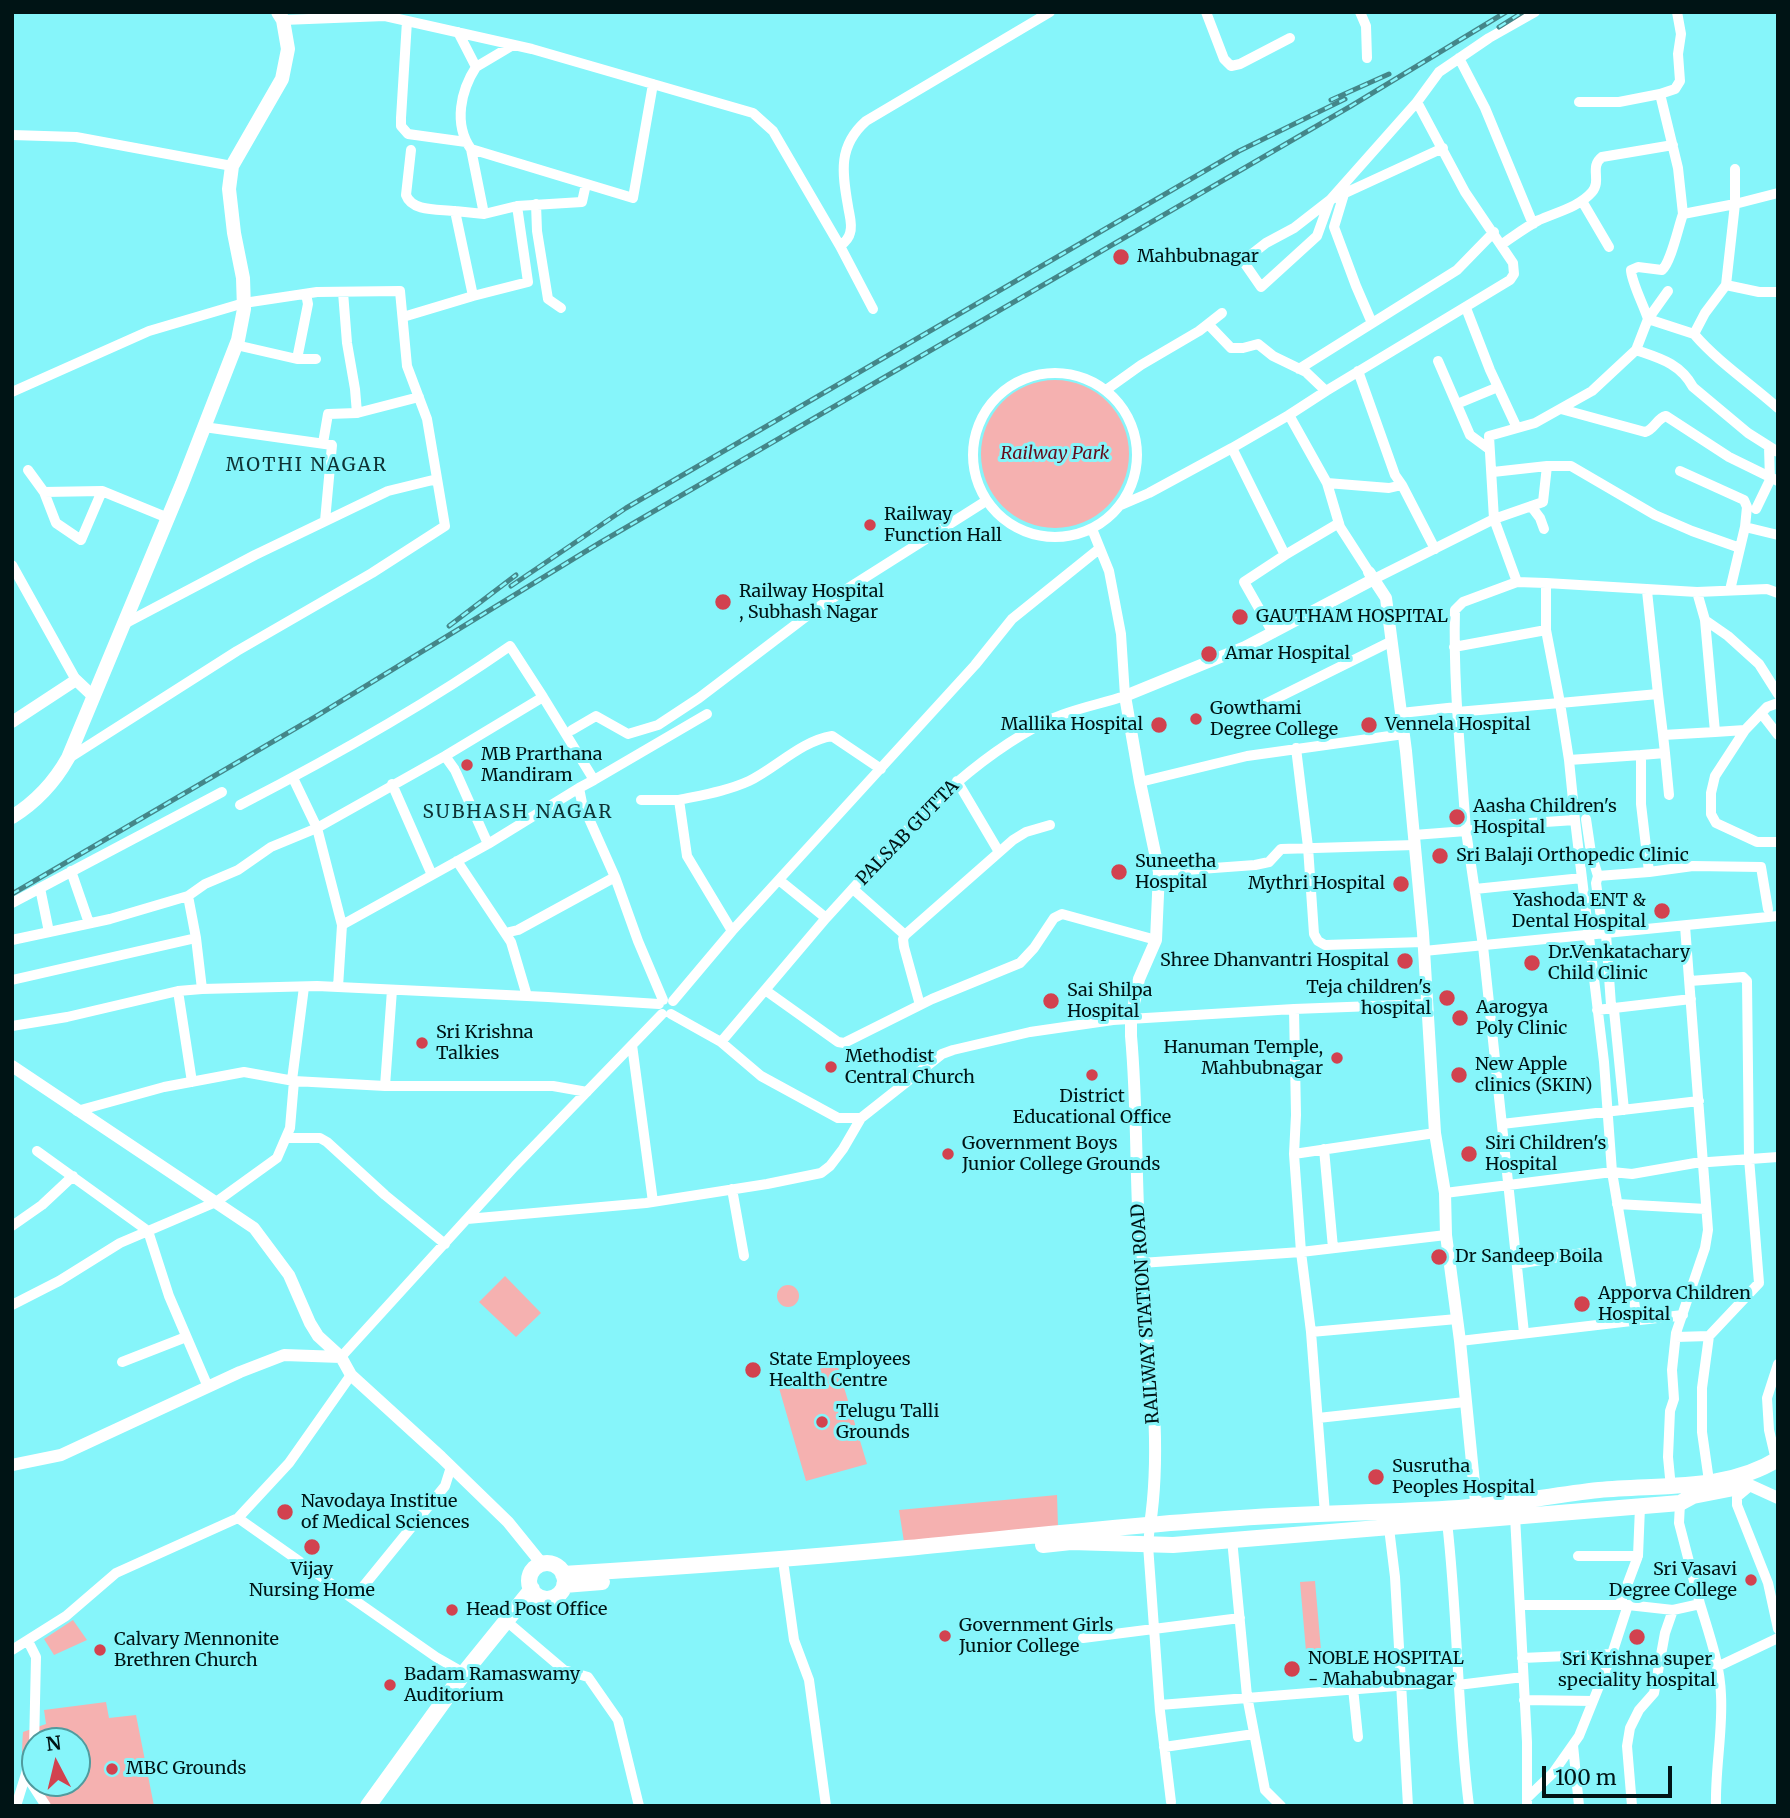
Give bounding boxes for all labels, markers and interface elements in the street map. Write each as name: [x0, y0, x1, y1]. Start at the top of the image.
place label: Mahbubnagar: [1137, 246, 1259, 268]
marker: Mahbubnagar: [1111, 247, 1131, 267]
park label: Railway Park: [1001, 443, 1109, 465]
district label: MOTHI NAGAR: [227, 455, 387, 477]
place label: Railway Function Hall: [884, 504, 1002, 546]
marker: Railway Function Hall: [862, 517, 878, 533]
place label: Railway Hospital , Subhash Nagar: [739, 581, 884, 624]
marker: Railway Hospital , Subhash Nagar: [713, 592, 733, 612]
place label: GAUTHAM HOSPITAL: [1256, 606, 1448, 628]
marker: GAUTHAM HOSPITAL: [1230, 607, 1250, 627]
place label: Amar Hospital: [1225, 643, 1350, 665]
marker: Amar Hospital: [1199, 644, 1219, 664]
place label: Gowthami Degree College: [1210, 698, 1338, 740]
marker: Gowthami Degree College: [1188, 711, 1204, 727]
place label: Mallika Hospital: [1001, 714, 1143, 736]
place label: Vennela Hospital: [1385, 714, 1530, 736]
marker: Mallika Hospital: [1149, 715, 1169, 735]
marker: Vennela Hospital: [1359, 715, 1379, 735]
place label: MB Prarthana Mandiram: [481, 744, 602, 786]
marker: MB Prarthana Mandiram: [459, 757, 475, 773]
street label: PALSAB GUTTA: [852, 776, 964, 890]
place label: Aasha Children's Hospital: [1473, 796, 1617, 838]
district label: SUBHASH NAGAR: [424, 802, 612, 824]
marker: Aasha Children's Hospital: [1447, 807, 1467, 827]
place label: Sri Balaji Orthopedic Clinic: [1456, 845, 1689, 867]
marker: Sri Balaji Orthopedic Clinic: [1430, 846, 1450, 866]
place label: Suneetha Hospital: [1135, 851, 1216, 894]
marker: Suneetha Hospital: [1109, 862, 1129, 882]
place label: Mythri Hospital: [1248, 873, 1385, 895]
marker: Mythri Hospital: [1391, 874, 1411, 894]
place label: Yashoda ENT & Dental Hospital: [1512, 890, 1646, 932]
marker: Yashoda ENT & Dental Hospital: [1652, 901, 1672, 921]
place label: Dr.Venkatachary Child Clinic: [1548, 942, 1690, 984]
place label: Shree Dhanvantri Hospital: [1160, 950, 1389, 972]
marker: Shree Dhanvantri Hospital: [1395, 951, 1415, 971]
marker: Dr.Venkatachary Child Clinic: [1522, 953, 1542, 973]
place label: Teja children's hospital: [1306, 977, 1431, 1020]
place label: Sai Shilpa Hospital: [1067, 980, 1152, 1023]
marker: Teja children's hospital: [1437, 988, 1457, 1008]
marker: Sai Shilpa Hospital: [1041, 991, 1061, 1011]
place label: Aarogya Poly Clinic: [1476, 997, 1567, 1040]
marker: Aarogya Poly Clinic: [1450, 1008, 1470, 1028]
place label: Sri Krishna Talkies: [436, 1022, 533, 1064]
marker: Sri Krishna Talkies: [414, 1035, 430, 1051]
place label: Hanuman Temple, Mahbubnagar: [1164, 1037, 1323, 1080]
place label: Methodist Central Church: [845, 1046, 975, 1088]
marker: Hanuman Temple, Mahbubnagar: [1329, 1050, 1345, 1066]
place label: New Apple clinics (SKIN): [1475, 1054, 1592, 1096]
marker: Methodist Central Church: [823, 1059, 839, 1075]
marker: New Apple clinics (SKIN): [1449, 1065, 1469, 1085]
marker: District Educational Office: [1084, 1067, 1100, 1083]
place label: District Educational Office: [1013, 1086, 1171, 1128]
place label: Government Boys Junior College Grounds: [962, 1133, 1160, 1176]
place label: Siri Children's Hospital: [1485, 1133, 1606, 1176]
marker: Siri Children's Hospital: [1459, 1144, 1479, 1164]
marker: Government Boys Junior College Grounds: [940, 1146, 956, 1162]
street label: RAILWAY STATION ROAD: [1128, 1203, 1164, 1425]
place label: Dr Sandeep Boila: [1455, 1246, 1603, 1268]
marker: Dr Sandeep Boila: [1429, 1247, 1449, 1267]
place label: Apporva Children Hospital: [1598, 1283, 1751, 1326]
marker: Apporva Children Hospital: [1572, 1294, 1592, 1314]
place label: State Employees Health Centre: [769, 1349, 911, 1392]
marker: State Employees Health Centre: [743, 1360, 763, 1380]
place label: Telugu Talli Grounds: [836, 1401, 939, 1444]
marker: Telugu Talli Grounds: [814, 1414, 830, 1430]
place label: Susrutha Peoples Hospital: [1392, 1456, 1535, 1498]
marker: Susrutha Peoples Hospital: [1366, 1467, 1386, 1487]
place label: Navodaya Institue of Medical Sciences: [301, 1491, 469, 1534]
marker: Navodaya Institue of Medical Sciences: [275, 1502, 295, 1522]
marker: Vijay Nursing Home: [302, 1537, 322, 1557]
place label: Vijay Nursing Home: [249, 1559, 375, 1602]
place label: Sri Vasavi Degree College: [1609, 1559, 1737, 1602]
marker: Sri Vasavi Degree College: [1743, 1572, 1759, 1588]
place label: Head Post Office: [466, 1599, 607, 1621]
marker: Head Post Office: [444, 1602, 460, 1618]
place label: Government Girls Junior College: [959, 1615, 1113, 1658]
marker: Sri Krishna super speciality hospital: [1627, 1627, 1647, 1647]
marker: Government Girls Junior College: [937, 1628, 953, 1644]
place label: Calvary Mennonite Brethren Church: [114, 1629, 279, 1672]
marker: Calvary Mennonite Brethren Church: [92, 1642, 108, 1658]
place label: NOBLE HOSPITAL - Mahabubnagar: [1308, 1648, 1464, 1690]
place label: Sri Krishna super speciality hospital: [1558, 1649, 1716, 1692]
marker: NOBLE HOSPITAL - Mahabubnagar: [1282, 1659, 1302, 1679]
place label: Badam Ramaswamy Auditorium: [404, 1664, 580, 1706]
marker: Badam Ramaswamy Auditorium: [382, 1677, 398, 1693]
north arrow: [21, 1727, 91, 1797]
text: N: [45, 1730, 63, 1756]
scale bar: [1545, 1752, 1674, 1796]
place label: MBC Grounds: [126, 1758, 246, 1780]
marker: MBC Grounds: [104, 1761, 120, 1777]
text: 100 m: [1555, 1764, 1617, 1791]

